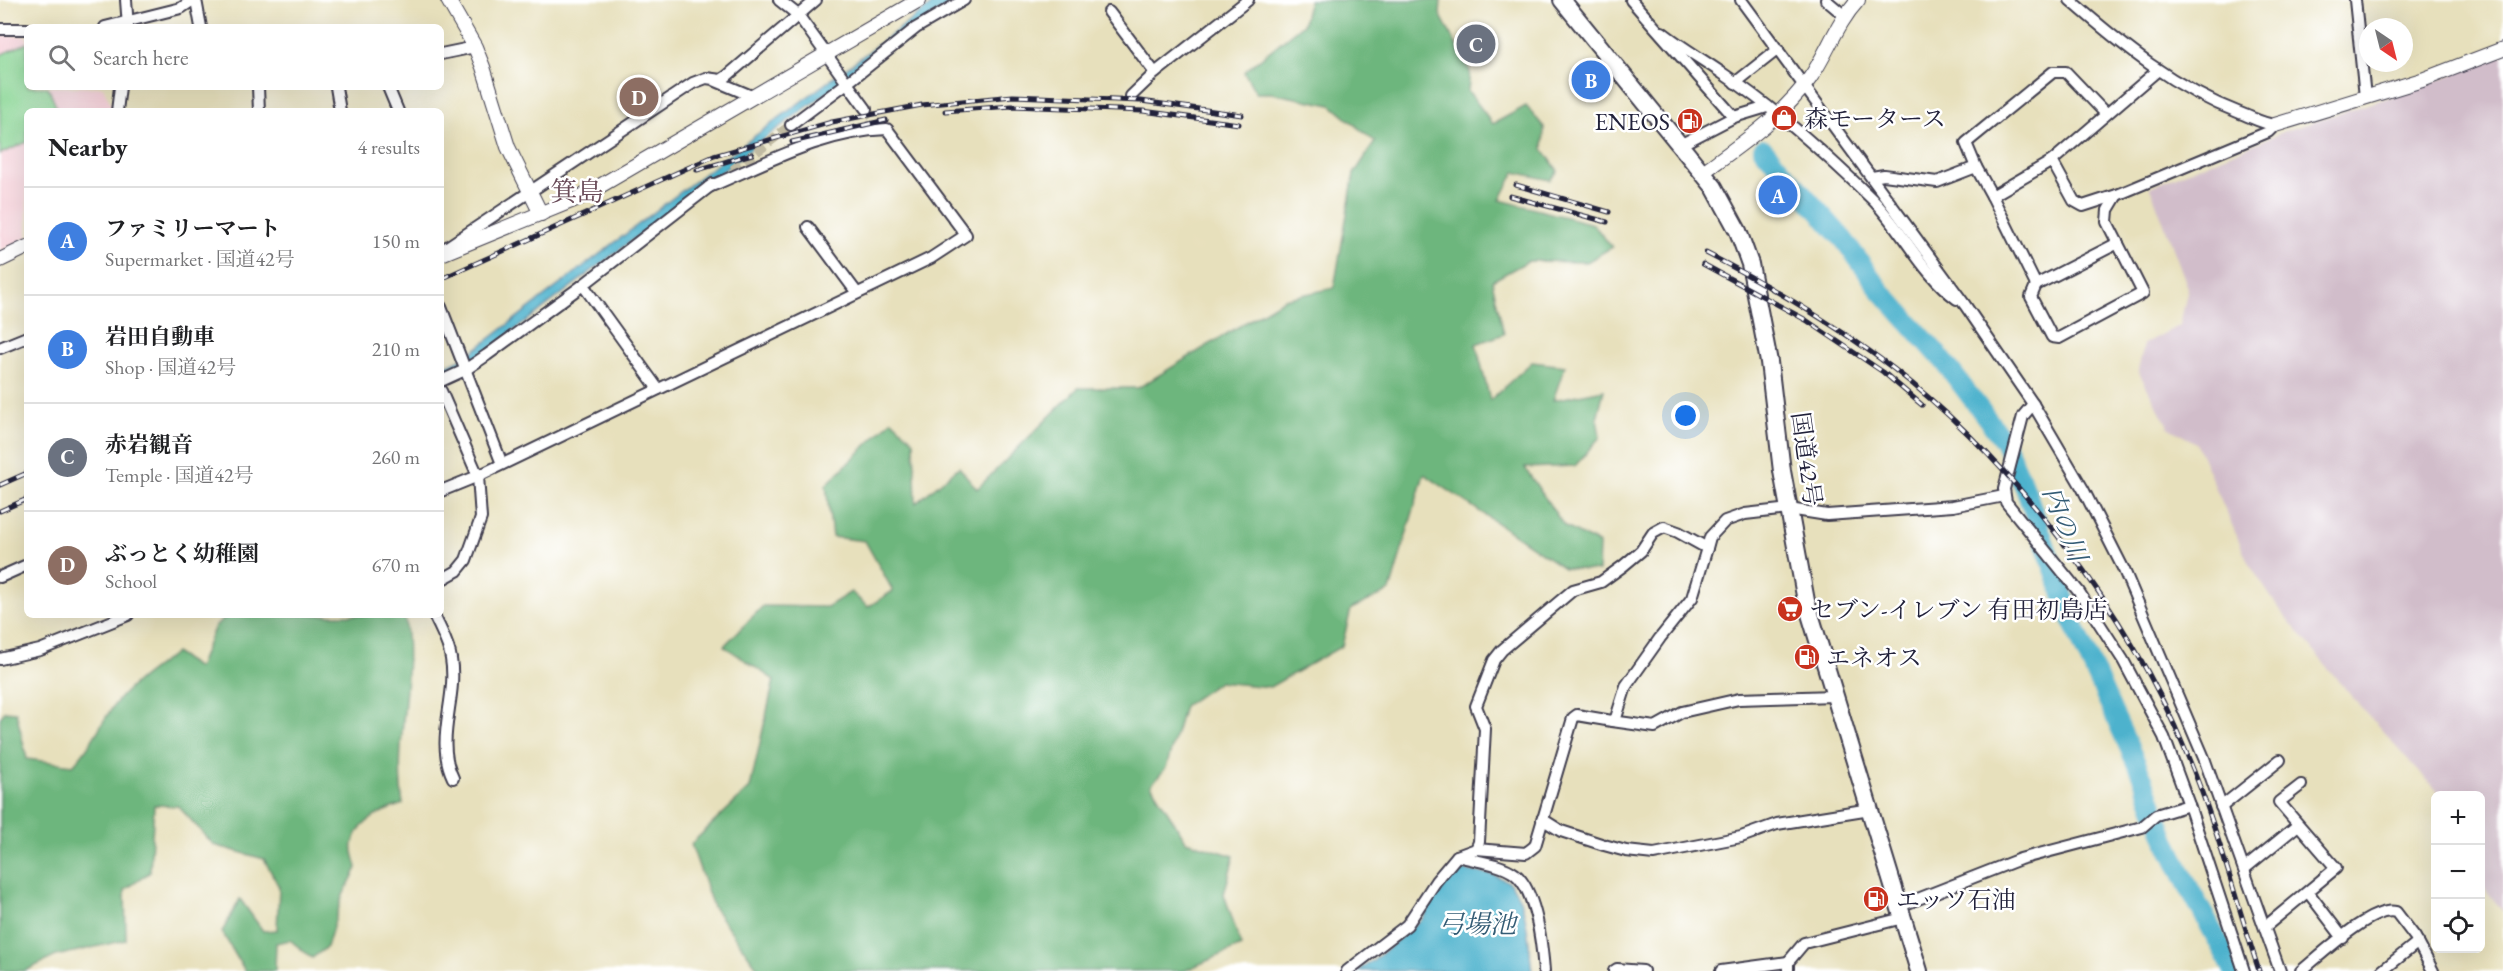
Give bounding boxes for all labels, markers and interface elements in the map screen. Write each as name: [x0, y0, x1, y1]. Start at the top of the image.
north arrow: [2359, 18, 2413, 72]
pin: C: [1456, 22, 1496, 66]
search box: [24, 24, 444, 90]
icon: search: [45, 41, 78, 74]
text: Search here: [93, 43, 188, 72]
pin: B: [1572, 58, 1610, 103]
pin: D: [620, 74, 658, 120]
shop icon: 森モータース: [1769, 103, 1799, 133]
place label: 森モータース: [1804, 103, 1946, 134]
place label: ENEOS: [1594, 106, 1670, 137]
fuel station icon: ENEOS: [1675, 106, 1705, 136]
text: Nearby: [48, 130, 128, 164]
text: 4 results: [357, 134, 420, 160]
pin: A: [1758, 172, 1798, 218]
district label: 箕島: [550, 174, 604, 209]
text: ファミリーマート: [105, 214, 281, 243]
text: A: [60, 228, 75, 254]
text: 150 m: [372, 228, 420, 254]
text: Supermarket · 国道42号: [105, 246, 295, 272]
text: 岩田自動車: [105, 322, 215, 351]
text: B: [61, 336, 74, 362]
text: 210 m: [372, 336, 420, 362]
text: Shop · 国道42号: [105, 354, 236, 380]
your location: [1671, 401, 1700, 430]
street label: 国道42号: [1785, 410, 1829, 508]
text: 赤岩観音: [105, 430, 193, 459]
text: C: [60, 444, 75, 470]
text: 260 m: [372, 444, 420, 470]
text: Temple · 国道42号: [105, 462, 254, 488]
water label: 内の川: [2035, 481, 2096, 569]
text: ぶっとく幼稚園: [105, 539, 259, 568]
text: D: [60, 552, 75, 578]
text: 670 m: [372, 552, 420, 578]
text: School: [105, 568, 157, 594]
supermarket icon: セブン-イレブン 有田初島店: [1775, 594, 1805, 624]
place label: セブン-イレブン 有田初島店: [1810, 594, 2107, 625]
fuel station icon: エネオス: [1792, 642, 1822, 672]
place label: エネオス: [1826, 642, 1922, 673]
map controls: [2431, 791, 2485, 953]
button: +: [2431, 791, 2485, 845]
button: −: [2431, 845, 2485, 899]
fuel station icon: エッソ石油: [1861, 884, 1891, 914]
place label: エッソ石油: [1896, 884, 2016, 915]
button: locate: [2431, 899, 2485, 953]
water label: 弓場池: [1438, 907, 1519, 941]

